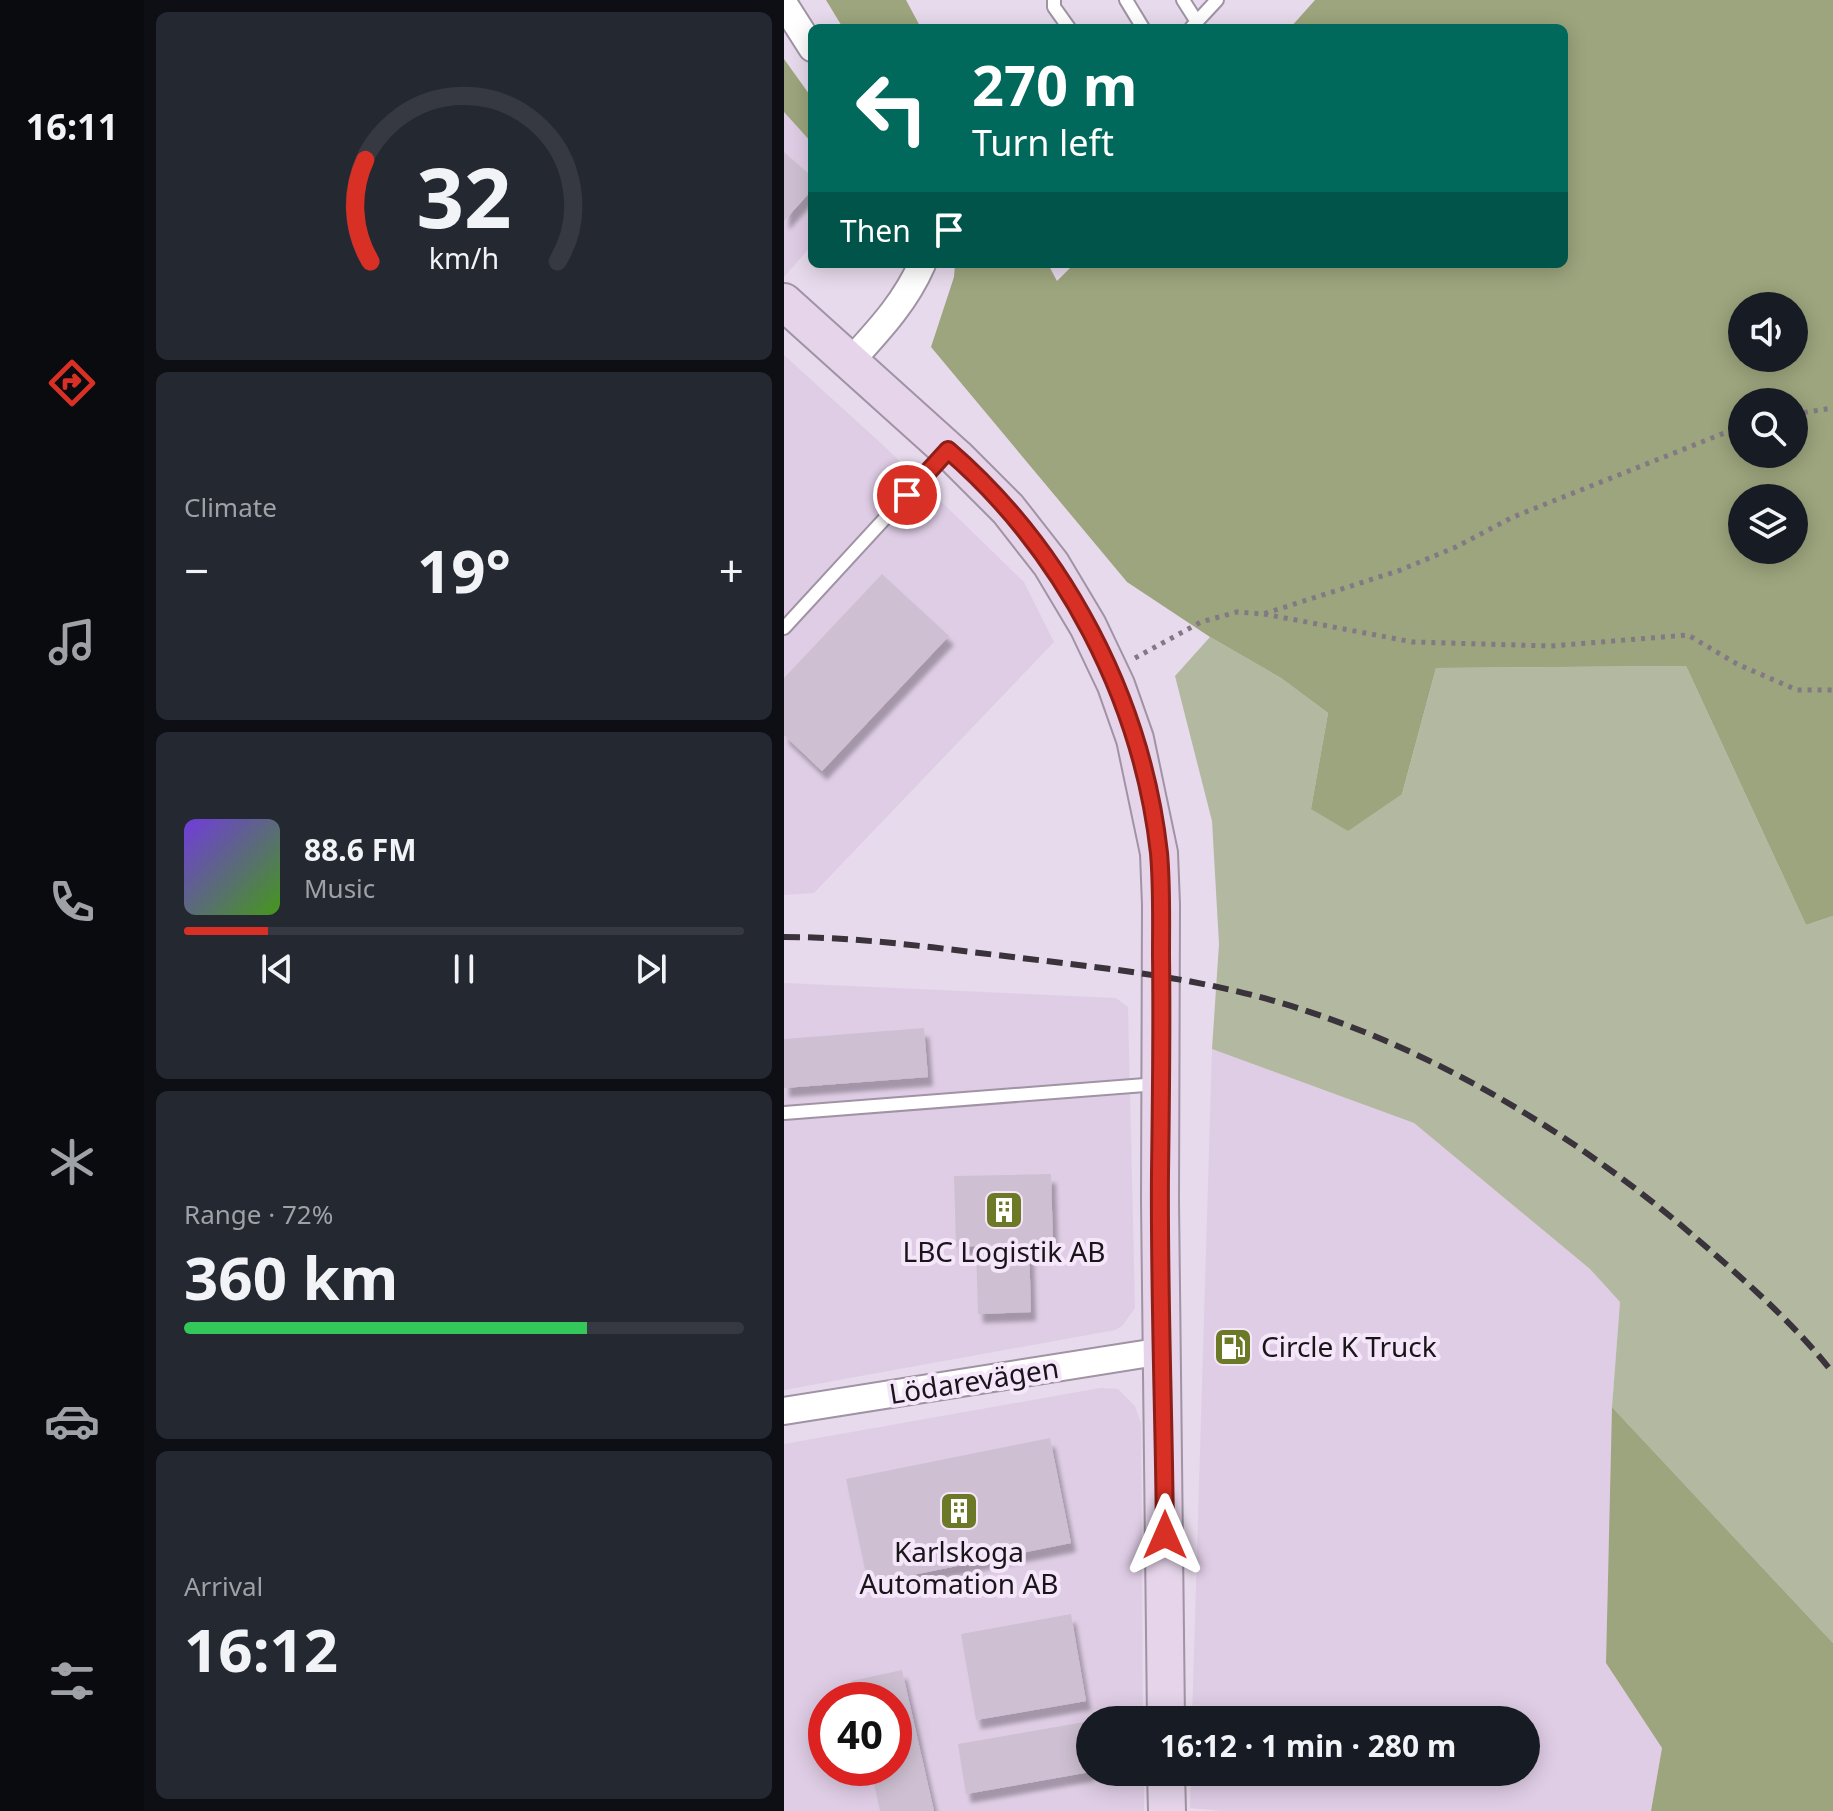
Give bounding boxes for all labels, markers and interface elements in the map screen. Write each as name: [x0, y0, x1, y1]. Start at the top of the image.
text: 270 m: [972, 46, 1137, 122]
icon: left: [840, 56, 944, 160]
text: 16:11: [26, 102, 118, 151]
text: Turn left: [972, 118, 1114, 167]
text: 32: [416, 138, 512, 251]
icon: arrive: [927, 208, 971, 252]
text: Then: [840, 210, 911, 251]
text: km/h: [429, 238, 499, 277]
map controls: [1728, 292, 1808, 564]
button: sound: [1728, 292, 1808, 372]
icon: directions: [44, 355, 100, 411]
button: search: [1728, 388, 1808, 468]
pin: [873, 461, 941, 529]
icon: arrive: [885, 473, 929, 517]
button: layers: [1728, 484, 1808, 564]
text: Climate: [184, 489, 277, 525]
text: 19°: [417, 529, 511, 611]
text: −: [184, 540, 209, 600]
text: +: [719, 540, 744, 600]
icon: music: [44, 614, 100, 670]
text: 88.6 FM: [304, 829, 416, 870]
text: Music: [304, 870, 375, 906]
icon: phone: [44, 874, 100, 930]
icon: previous: [255, 947, 299, 991]
icon: pause: [442, 947, 486, 991]
icon: next: [629, 947, 673, 991]
icon: climate: [44, 1134, 100, 1190]
building icon: LBC Logistik AB: [983, 1189, 1025, 1231]
text: Range · 72%: [184, 1196, 333, 1232]
place label: LBC Logistik AB: [903, 1232, 1105, 1270]
text: 360 km: [184, 1236, 398, 1318]
fuel station icon: Circle K Truck: [1212, 1326, 1254, 1368]
place label: Circle K Truck: [1261, 1327, 1437, 1365]
street label: Lödarevägen: [886, 1348, 1061, 1412]
icon: car: [44, 1393, 100, 1449]
building icon: Karlskoga Automation AB: [938, 1490, 980, 1532]
position arrow: [1123, 1493, 1207, 1577]
place label: Karlskoga Automation AB: [859, 1532, 1059, 1602]
text: Arrival: [184, 1568, 263, 1604]
text: 16:12: [184, 1608, 338, 1690]
icon: filters: [44, 1653, 100, 1709]
speed limit sign: 40: [808, 1682, 912, 1786]
text: 16:12 · 1 min · 280 m: [1160, 1725, 1456, 1766]

